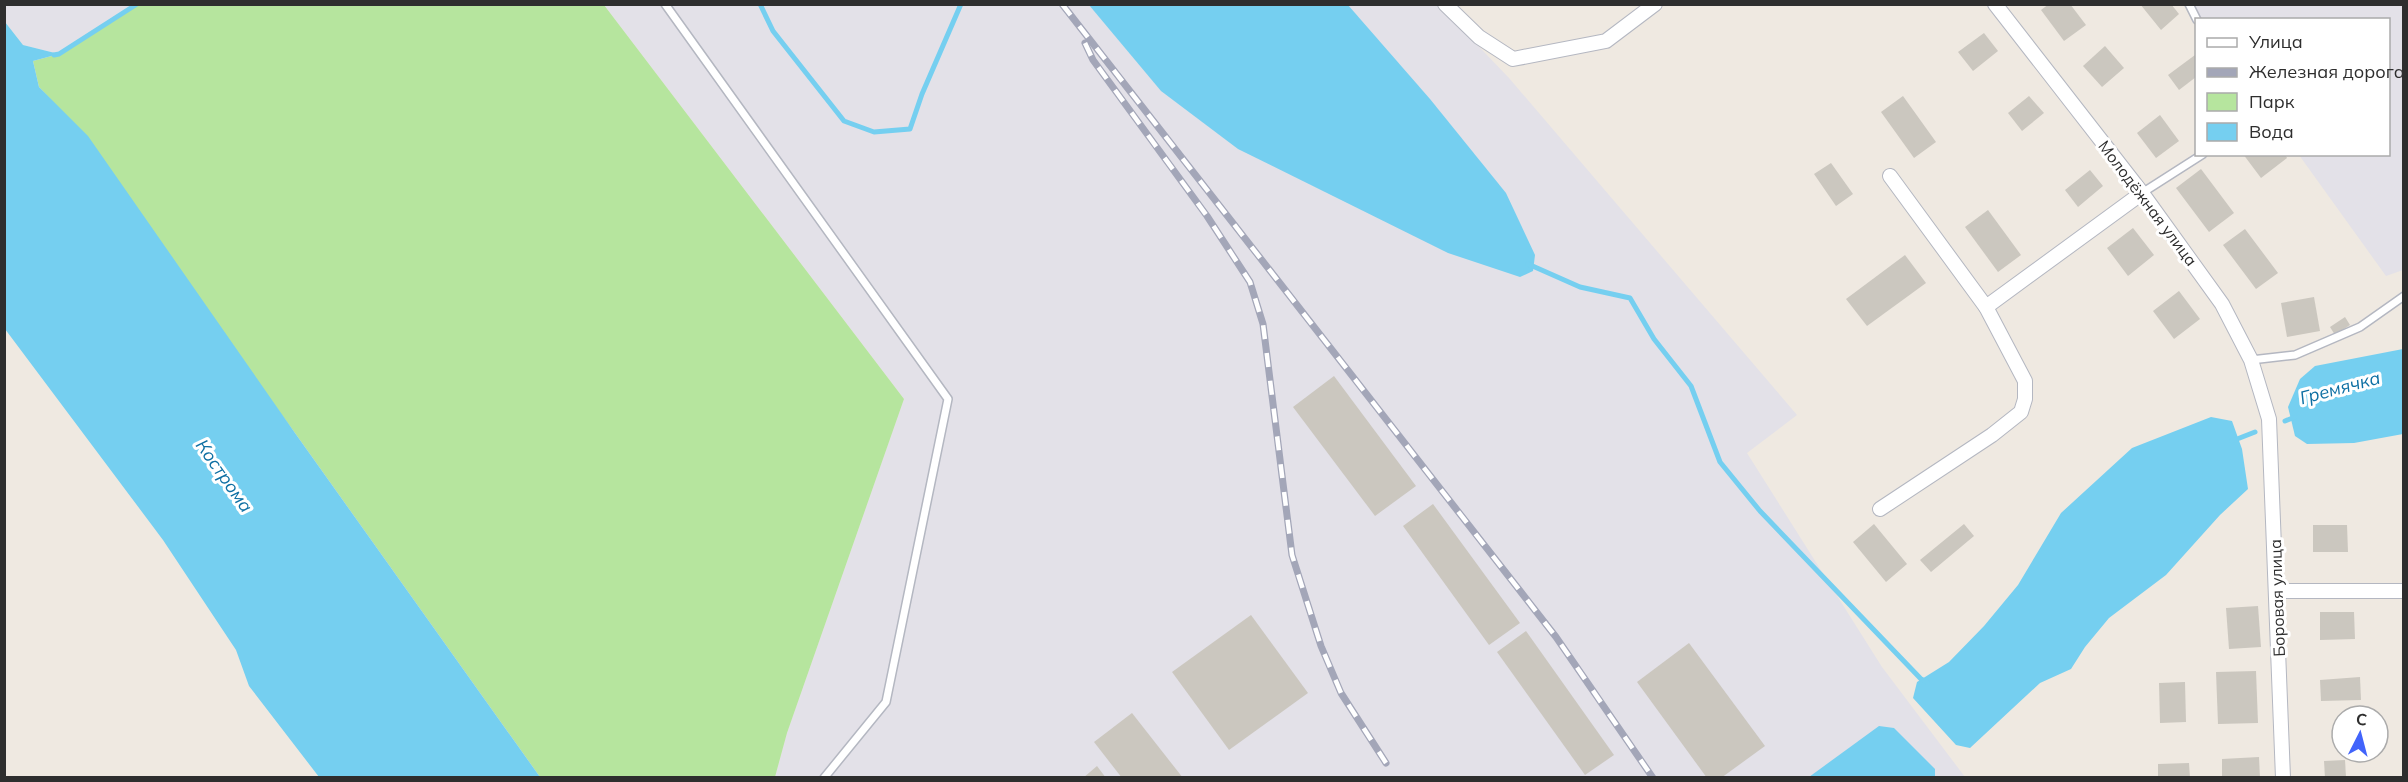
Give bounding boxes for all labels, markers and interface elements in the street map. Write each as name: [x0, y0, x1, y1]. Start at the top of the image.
legend: [2195, 18, 2390, 156]
text: Улица: [2248, 30, 2303, 53]
text: Железная дорога: [2249, 60, 2405, 83]
text: Парк: [2249, 90, 2295, 113]
text: Вода: [2249, 120, 2294, 143]
street label: Молодёжная улица: [2094, 136, 2202, 270]
water label: Гремячка: [2297, 366, 2383, 409]
water label: Кострома: [191, 435, 258, 517]
street label: Боровая улица: [2265, 539, 2289, 657]
north arrow: [2330, 704, 2390, 764]
text: С: [2355, 709, 2368, 730]

